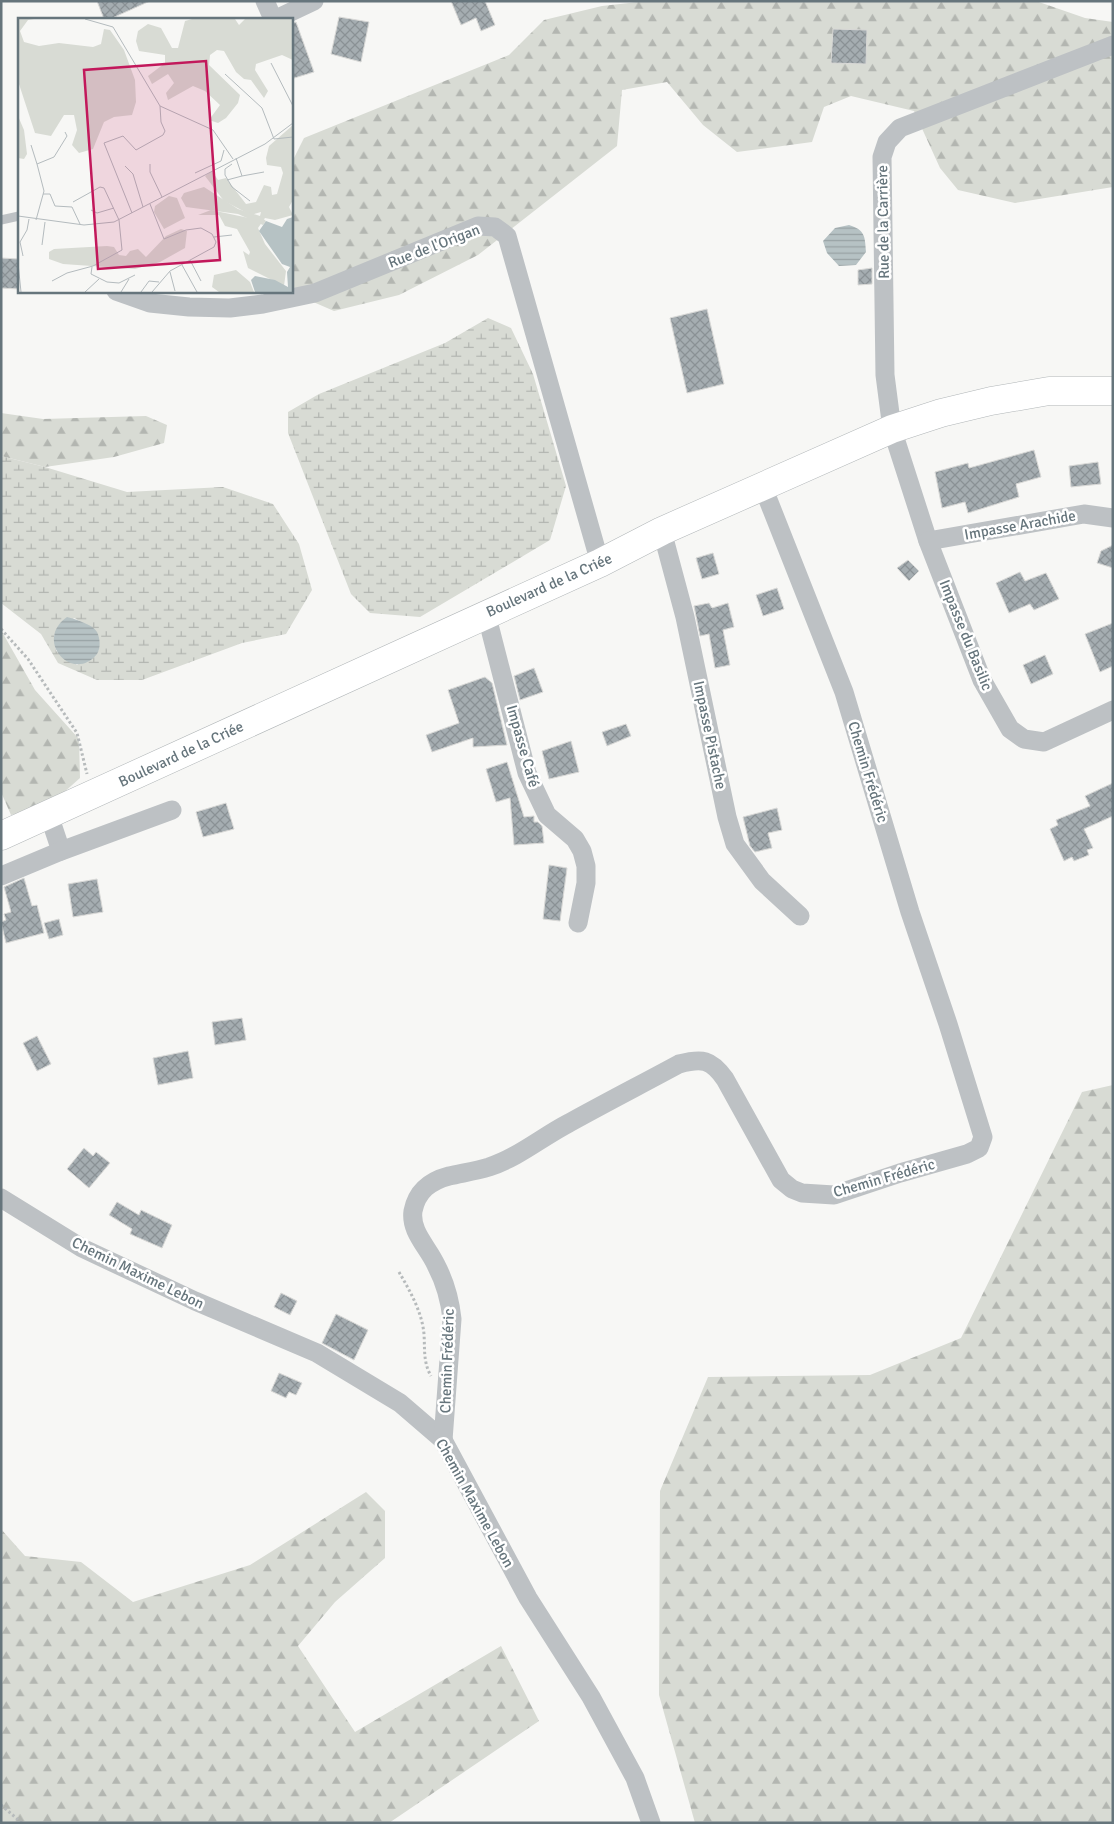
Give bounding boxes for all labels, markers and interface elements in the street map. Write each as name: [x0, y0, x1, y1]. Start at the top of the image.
inset map: [18, 18, 292, 292]
street label: Rue de la Carrière: [873, 165, 893, 279]
street label: Rue de l'Origan: [386, 220, 482, 272]
street label: Impasse Arachide: [963, 506, 1077, 544]
street label: Boulevard de la Criée: [483, 549, 615, 621]
street label: Impasse du Basilic: [936, 577, 996, 693]
street label: Impasse Pistache: [690, 679, 730, 791]
street label: Impasse Café: [503, 703, 543, 789]
street label: Boulevard de la Criée: [116, 717, 246, 791]
street label: Chemin Frédéric: [844, 719, 892, 825]
street label: Chemin Frédéric: [831, 1155, 937, 1201]
street label: Chemin Maxime Lebon: [69, 1233, 207, 1313]
street label: Chemin Frédéric: [436, 1308, 458, 1414]
street label: Chemin Maxime Lebon: [432, 1435, 518, 1571]

